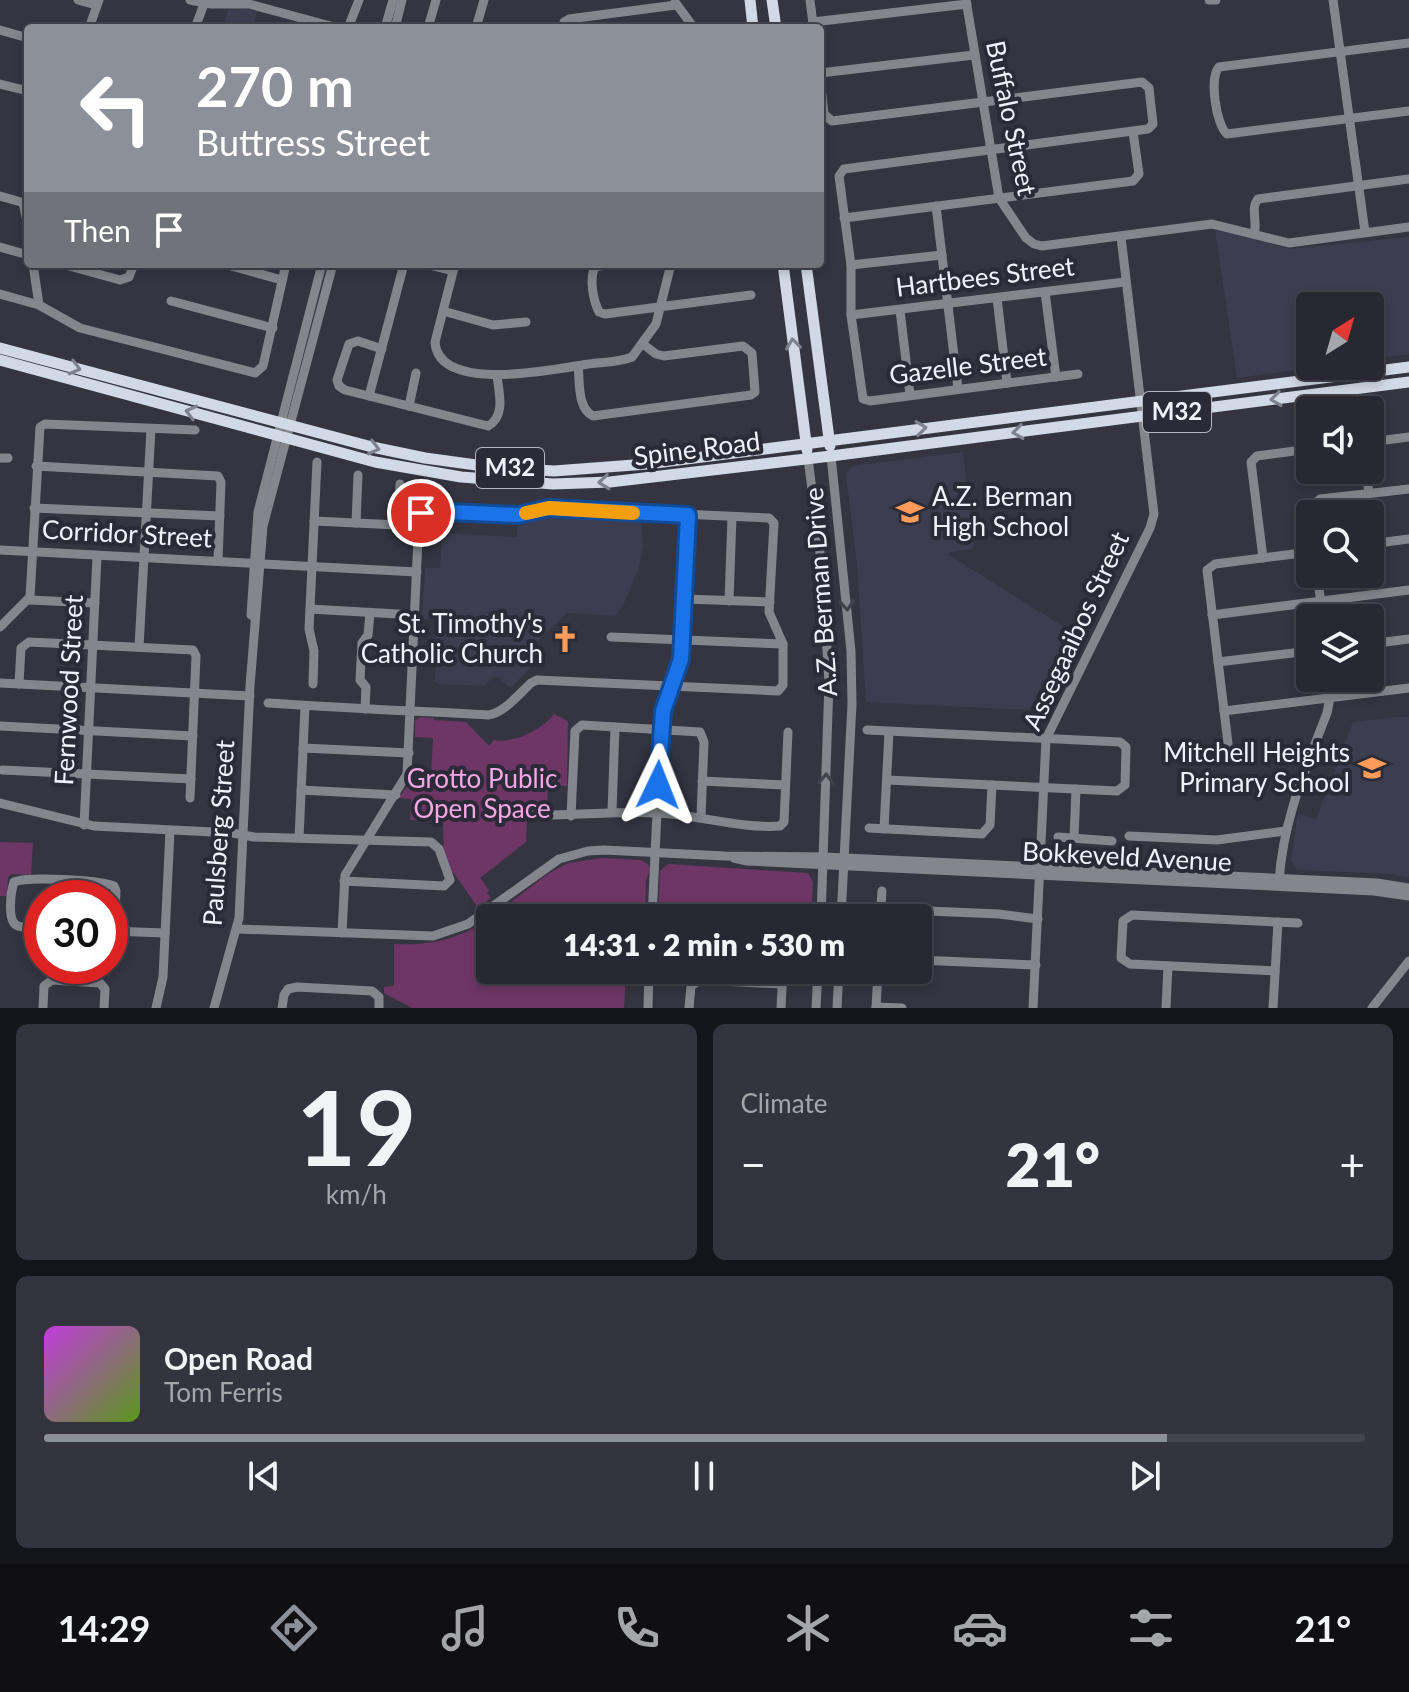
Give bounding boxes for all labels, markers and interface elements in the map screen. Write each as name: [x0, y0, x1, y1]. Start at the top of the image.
street label: Buffalo Street: [980, 38, 1044, 199]
text: 270 m: [196, 52, 354, 119]
icon: left: [64, 56, 168, 160]
text: Buttress Street: [196, 120, 430, 164]
icon: arrive: [147, 208, 191, 252]
text: Then: [64, 212, 131, 248]
street label: Hartbees Street: [894, 249, 1077, 303]
north arrow: [1296, 292, 1384, 380]
map controls: [1296, 292, 1384, 692]
one-way arrow: [785, 337, 802, 351]
street label: Gazelle Street: [887, 339, 1049, 391]
one-way arrow: [68, 358, 82, 375]
one-way arrow: [1269, 390, 1283, 407]
road number: M32: [1143, 392, 1211, 432]
button: sound: [1296, 396, 1384, 484]
one-way arrow: [184, 405, 198, 422]
one-way arrow: [915, 420, 928, 437]
one-way arrow: [1011, 423, 1025, 440]
street label: Spine Road: [632, 424, 762, 472]
one-way arrow: [367, 438, 381, 455]
road number: M32: [476, 448, 544, 488]
one-way arrow: [597, 474, 610, 491]
pin: [387, 479, 455, 547]
place label: A.Z. Berman High School: [932, 480, 1073, 542]
street label: A.Z. Berman Drive: [797, 486, 843, 698]
icon: arrive: [399, 491, 443, 535]
school or university icon: A.Z. Berman High School: [895, 497, 925, 527]
button: search: [1296, 500, 1384, 588]
street label: Corridor Street: [41, 513, 214, 553]
street label: Assegaaibos Street: [1015, 526, 1135, 735]
street label: Fernwood Street: [47, 593, 89, 786]
one-way arrow: [838, 599, 855, 612]
button: layers: [1296, 604, 1384, 692]
place label: St. Timothy's Catholic Church: [361, 607, 543, 669]
church icon: St. Timothy's Catholic Church: [550, 624, 580, 654]
place label: Mitchell Heights Primary School: [1163, 736, 1350, 798]
street label: Paulsberg Street: [196, 738, 241, 927]
position arrow: [616, 743, 700, 827]
school or university icon: Mitchell Heights Primary School: [1357, 753, 1387, 783]
park label: Grotto Public Open Space: [407, 762, 557, 824]
one-way arrow: [818, 772, 835, 785]
street label: Bokkeveld Avenue: [1021, 835, 1233, 877]
speed limit sign: 30: [24, 880, 128, 984]
text: 14:31 · 2 min · 530 m: [563, 926, 845, 962]
text: 19: [296, 1063, 417, 1188]
text: Climate: [741, 1087, 827, 1119]
text: 21°: [1005, 1128, 1100, 1200]
text: −: [741, 1138, 766, 1190]
text: +: [1339, 1138, 1365, 1190]
text: km/h: [326, 1178, 387, 1210]
text: Open Road: [164, 1340, 313, 1376]
text: Tom Ferris: [164, 1376, 283, 1408]
icon: previous: [242, 1454, 286, 1498]
icon: pause: [682, 1454, 726, 1498]
icon: next: [1123, 1454, 1167, 1498]
icon: directions: [266, 1600, 322, 1656]
icon: music: [437, 1600, 493, 1656]
icon: phone: [609, 1600, 665, 1656]
icon: climate: [780, 1600, 836, 1656]
icon: car: [952, 1600, 1008, 1656]
icon: filters: [1123, 1600, 1179, 1656]
text: 14:29: [58, 1606, 151, 1650]
text: 21°: [1294, 1606, 1351, 1650]

